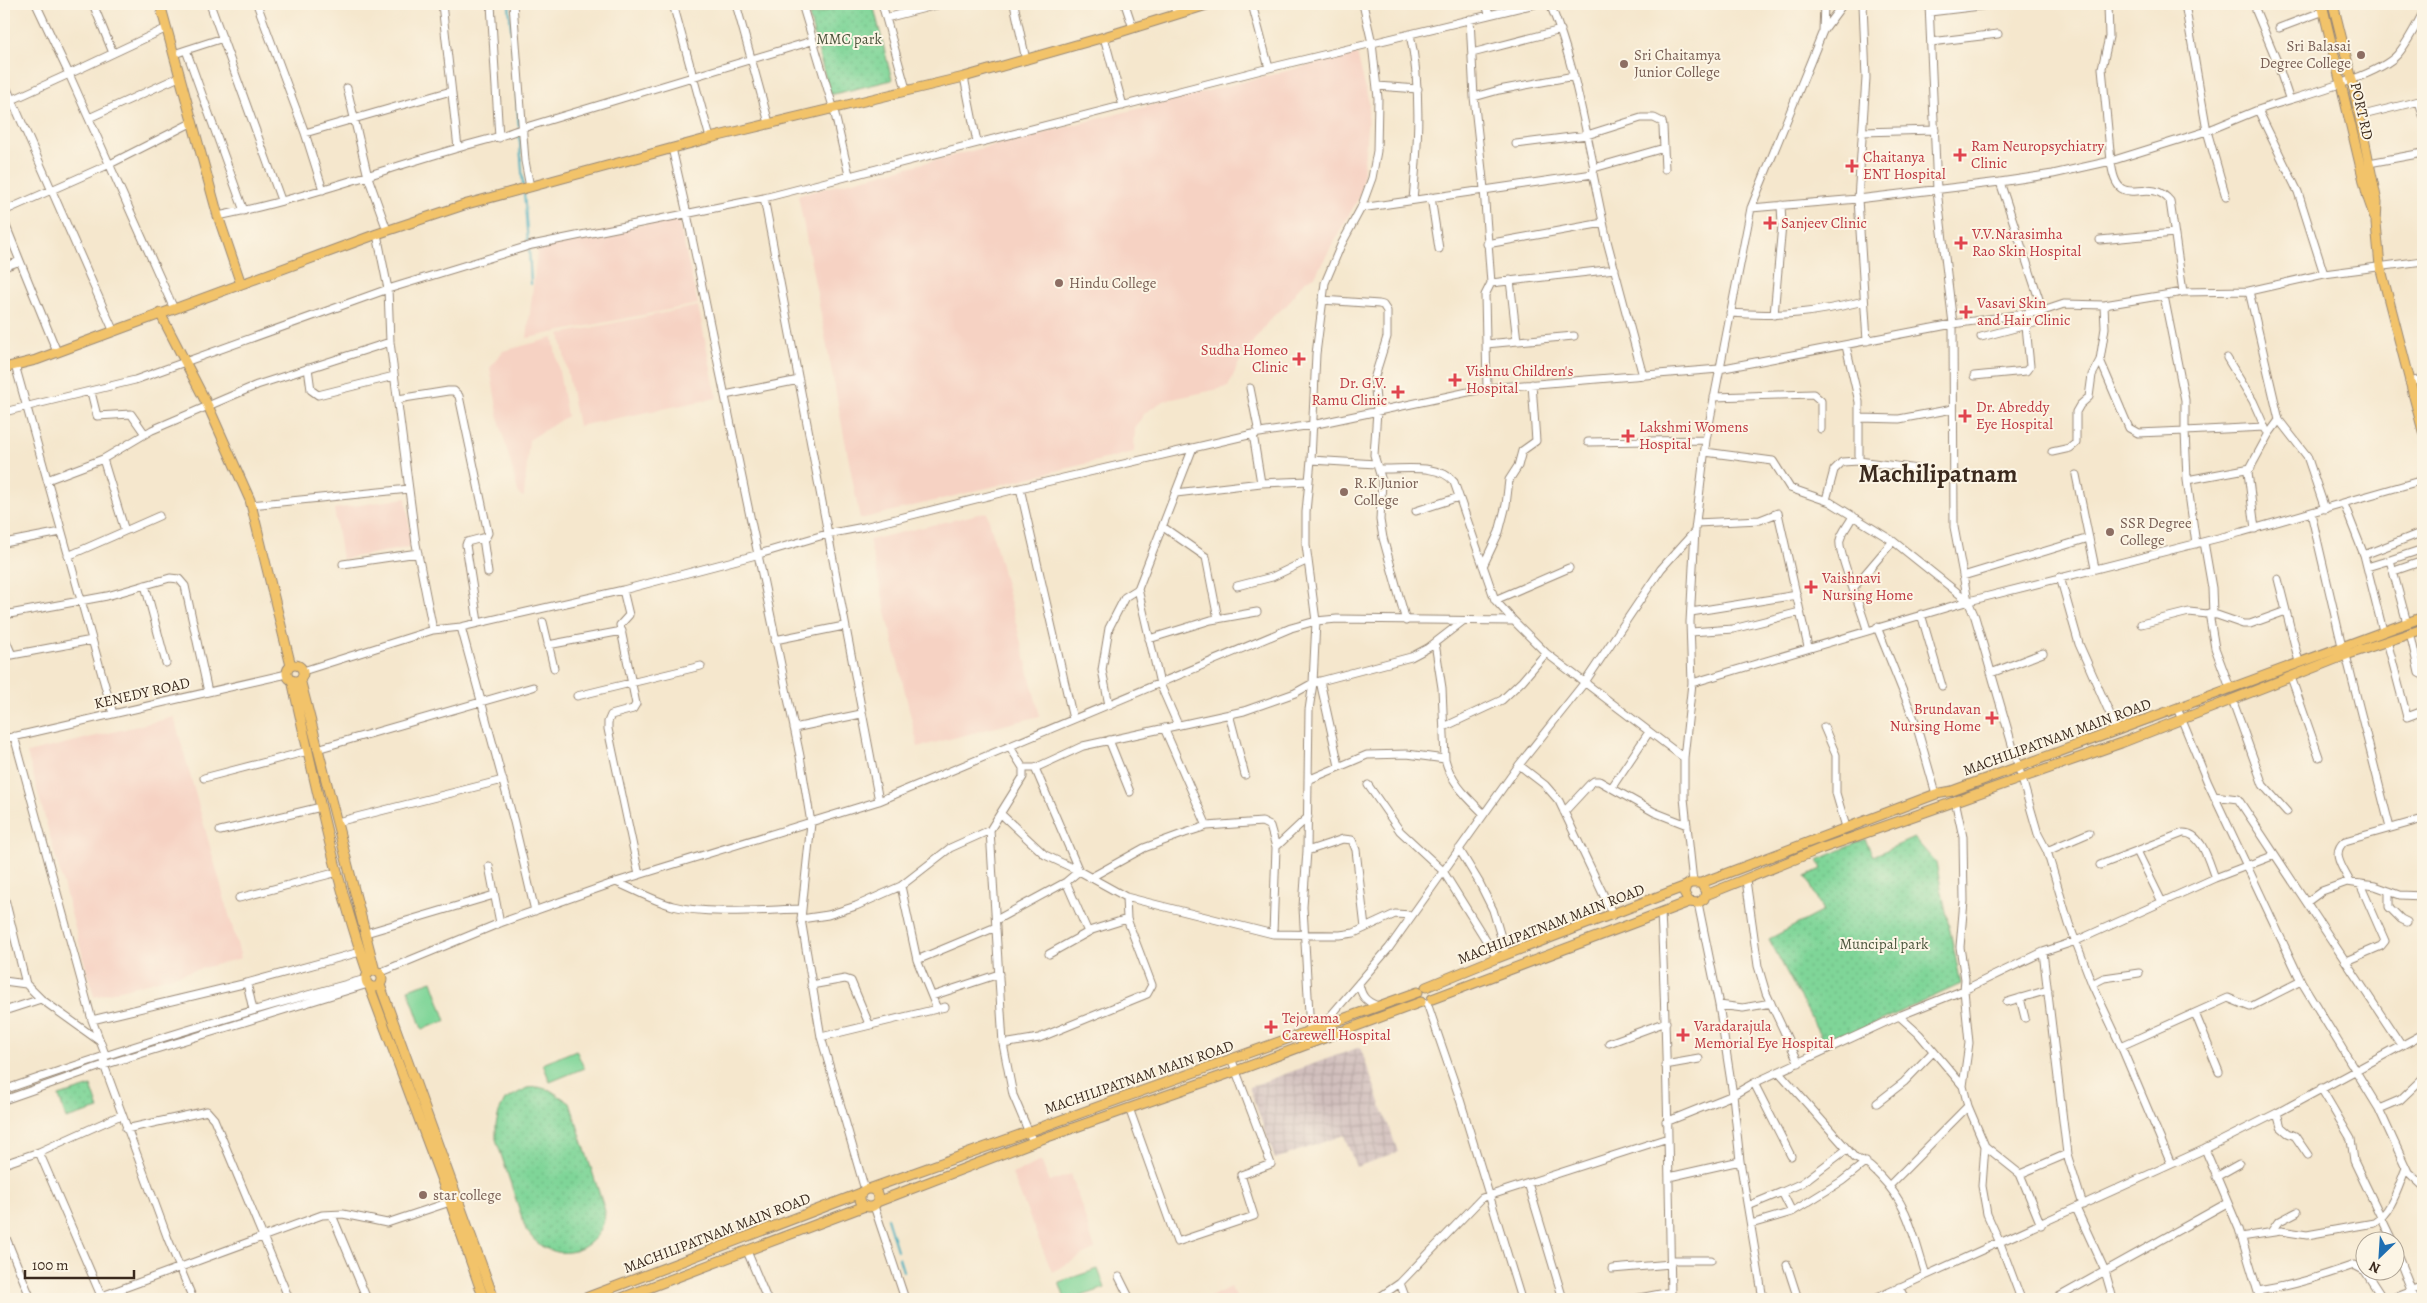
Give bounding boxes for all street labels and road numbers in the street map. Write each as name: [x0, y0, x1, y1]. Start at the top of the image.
street label: PORT RD: [2346, 80, 2378, 142]
street label: KENEDY ROAD: [92, 672, 192, 714]
street label: MACHILIPATNAM MAIN ROAD: [1960, 694, 2154, 780]
street label: MACHILIPATNAM MAIN ROAD: [1455, 879, 1647, 969]
street label: MACHILIPATNAM MAIN ROAD: [1042, 1035, 1236, 1119]
street label: MACHILIPATNAM MAIN ROAD: [621, 1188, 813, 1278]

